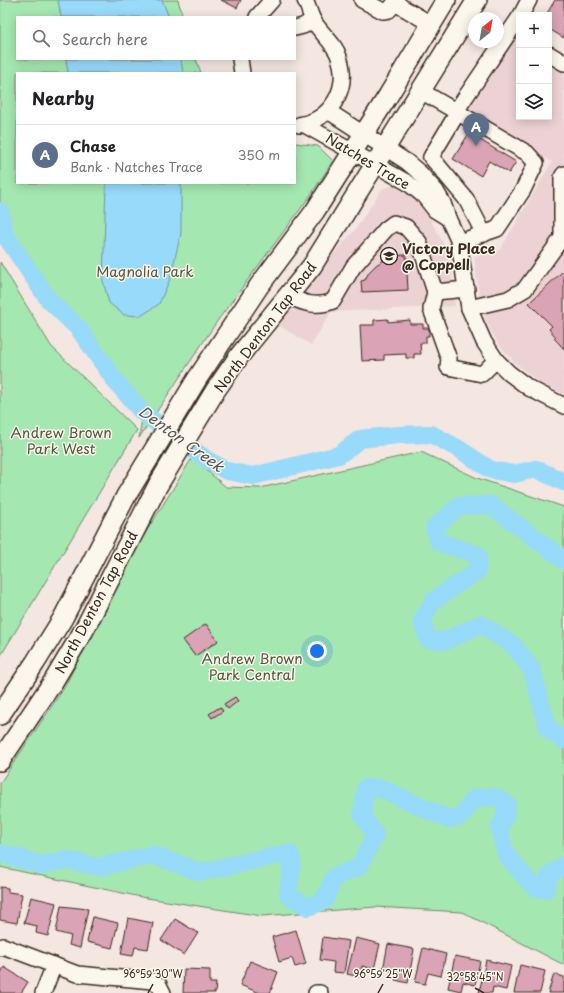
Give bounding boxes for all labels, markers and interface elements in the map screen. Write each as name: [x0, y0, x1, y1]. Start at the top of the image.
north arrow: [468, 12, 504, 48]
map controls: [516, 12, 552, 120]
button: +: [516, 12, 552, 48]
search box: [16, 16, 296, 60]
icon: search: [30, 27, 52, 49]
text: Search here: [62, 27, 148, 50]
button: −: [516, 48, 552, 84]
button: layers: [516, 84, 552, 120]
text: Nearby: [32, 85, 94, 111]
pin: A: [463, 113, 489, 146]
street label: Natches Trace: [322, 128, 414, 194]
text: Chase: [70, 134, 116, 157]
text: A: [40, 145, 50, 164]
text: 350 m: [238, 145, 280, 164]
text: Bank · Natches Trace: [70, 157, 203, 176]
place label: Victory Place @ Coppell: [402, 238, 496, 275]
school or university icon: Victory Place @ Coppell: [379, 246, 399, 266]
street label: North Denton Tap Road: [209, 257, 321, 397]
park label: Magnolia Park: [96, 261, 194, 282]
water label: Denton Creek: [135, 399, 230, 477]
park label: Andrew Brown Park West: [10, 422, 112, 459]
street label: North Denton Tap Road: [49, 527, 143, 677]
your location: [307, 641, 327, 661]
park label: Andrew Brown Park Central: [201, 648, 303, 685]
text: 96°59'30"W: [123, 966, 184, 981]
text: 96°59'25"W: [353, 966, 413, 981]
text: 32°58'45"N: [446, 969, 504, 984]

